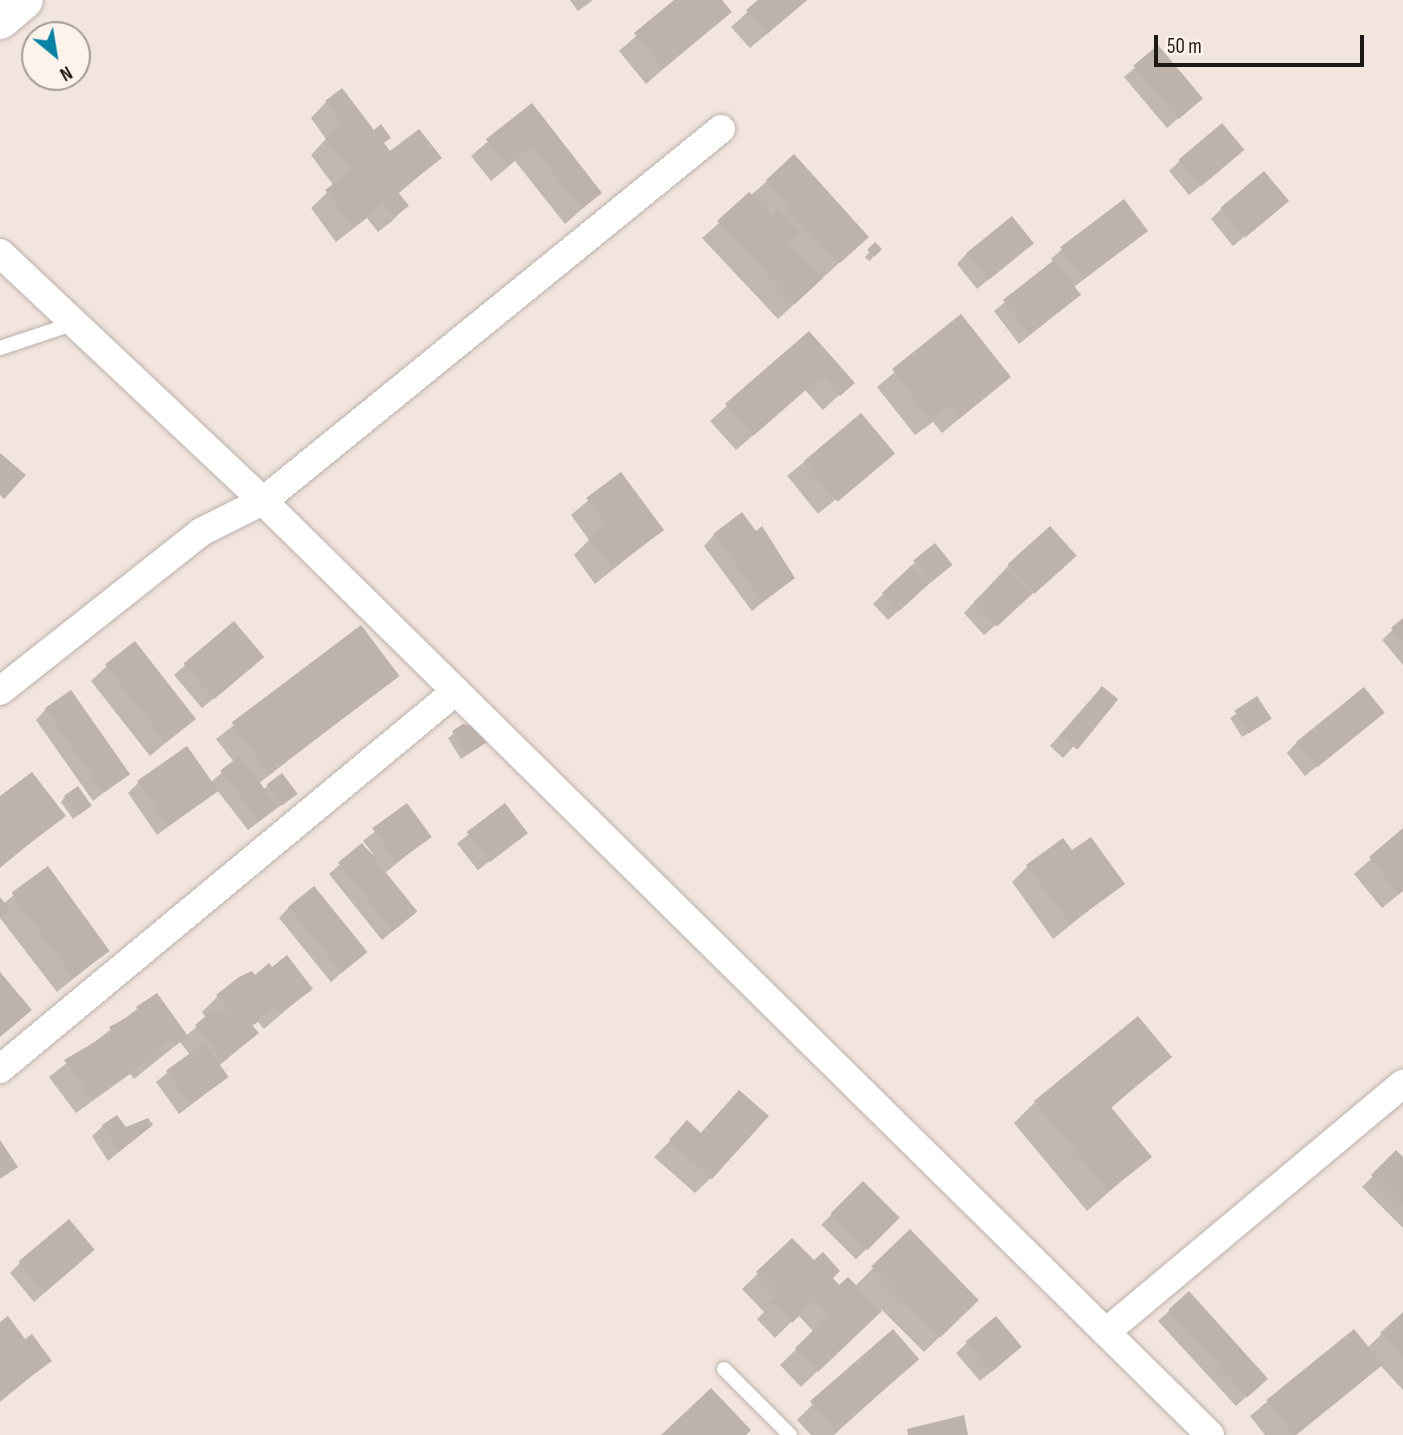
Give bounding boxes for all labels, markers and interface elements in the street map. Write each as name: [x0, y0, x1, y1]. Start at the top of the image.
north arrow: [21, 21, 91, 91]
scale bar: [1158, 21, 1368, 65]
text: 50 m: [1167, 34, 1202, 59]
text: N: [56, 60, 76, 85]

